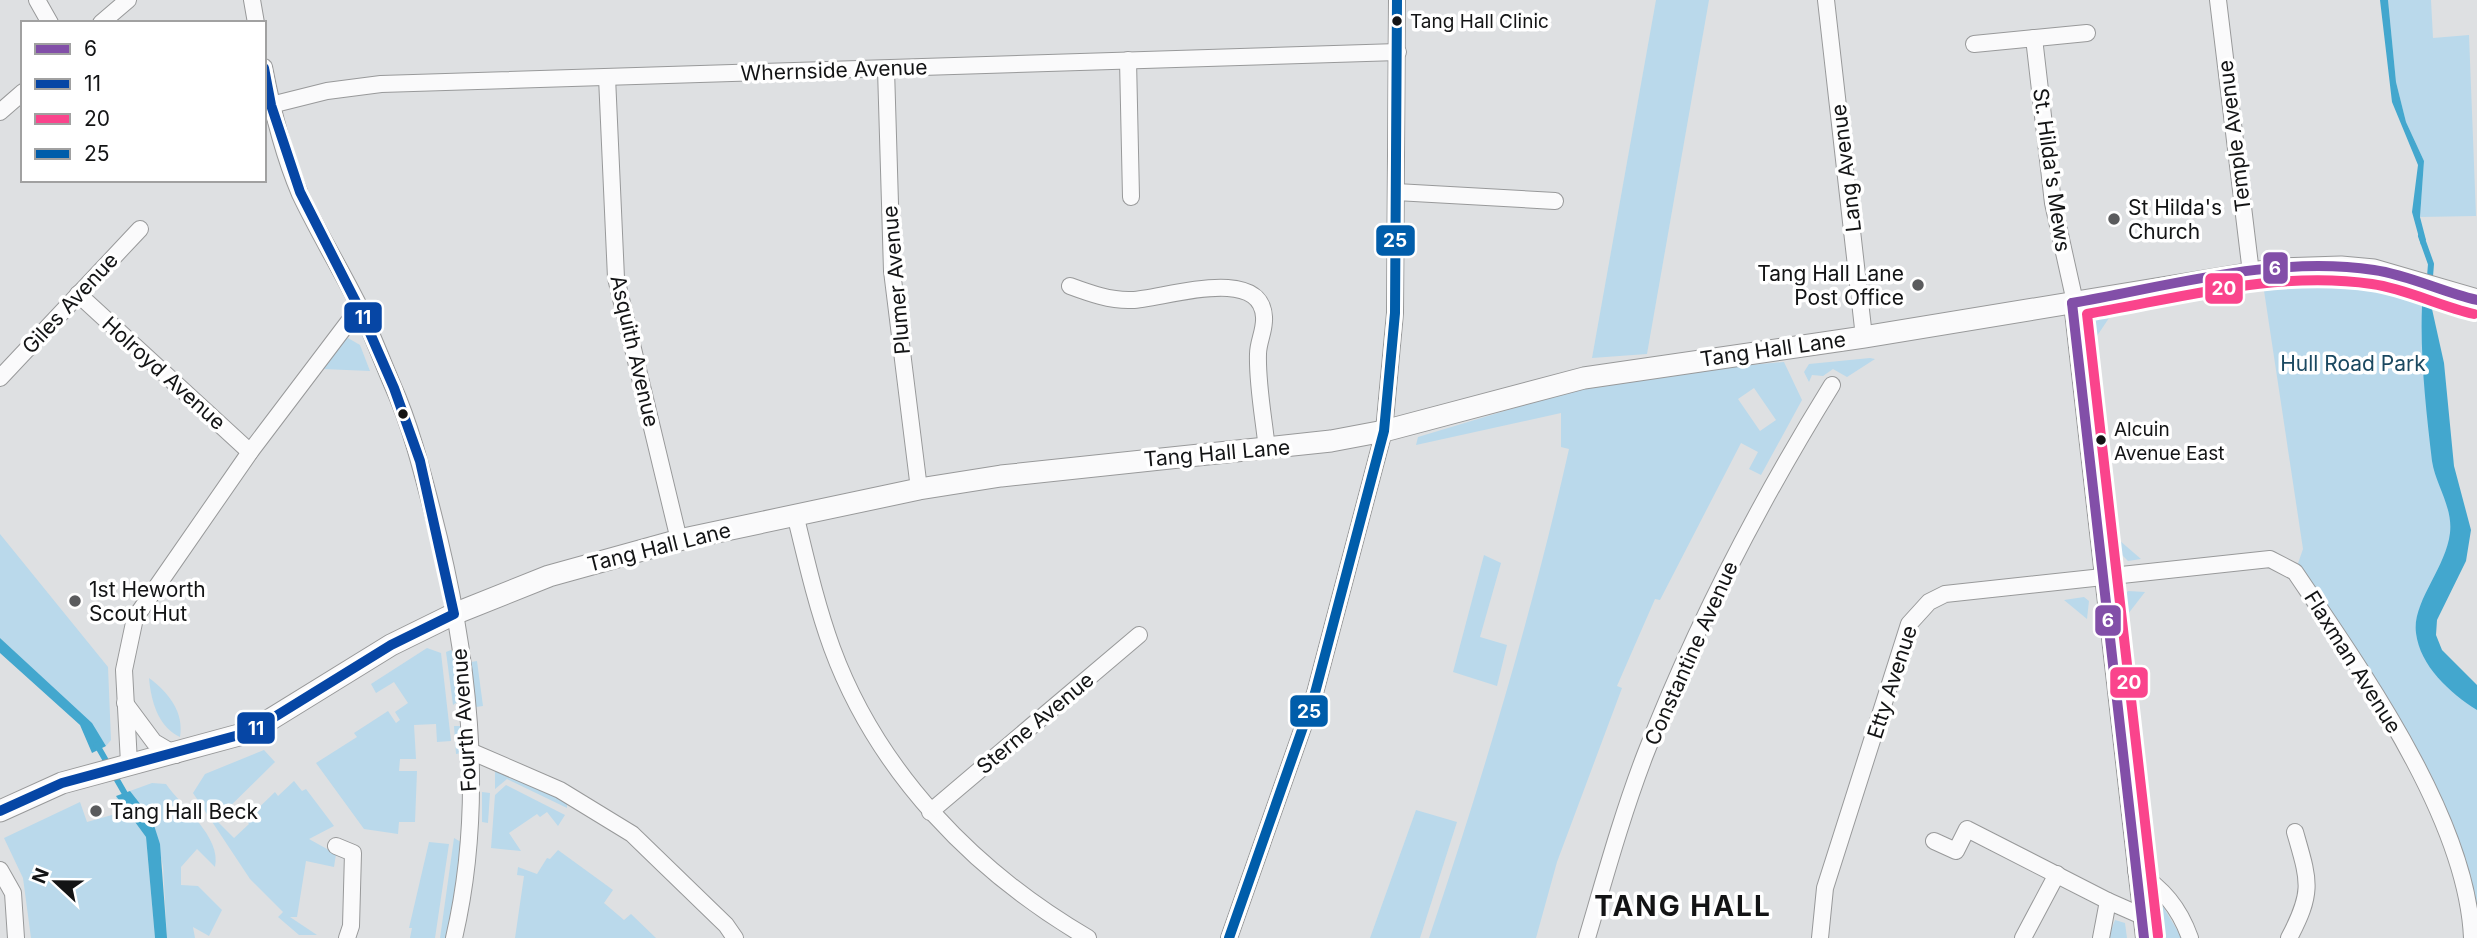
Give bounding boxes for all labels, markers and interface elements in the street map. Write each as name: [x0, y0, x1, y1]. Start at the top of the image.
place label: Tang Hall Clinic: [1410, 10, 1549, 33]
marker: Tang Hall Clinic: [1390, 14, 1404, 28]
legend: [21, 21, 266, 182]
text: 6: [84, 36, 97, 61]
street label: Whernside Avenue: [740, 54, 928, 86]
street label: Temple Avenue: [2212, 59, 2256, 213]
text: 11: [84, 71, 101, 96]
street label: St. Hilda's Mews: [2028, 87, 2076, 253]
street label: Lang Avenue: [1826, 103, 1866, 233]
text: 20: [84, 106, 110, 131]
text: 25: [84, 141, 110, 166]
place label: St Hilda's Church: [2128, 195, 2222, 244]
street label: Plumer Avenue: [877, 205, 915, 355]
marker: St Hilda's Church: [2106, 211, 2122, 227]
line badge: 25: [1375, 224, 1416, 257]
text: 25: [1383, 229, 1407, 252]
street label: Giles Avenue: [17, 247, 123, 359]
line badge: 6: [2262, 251, 2289, 285]
text: 6: [2269, 257, 2281, 280]
place label: Tang Hall Lane Post Office: [1757, 261, 1904, 310]
line badge: 20: [2204, 272, 2244, 305]
street label: Asquith Avenue: [605, 273, 665, 429]
marker: Tang Hall Lane Post Office: [1910, 277, 1926, 293]
text: 20: [2212, 277, 2236, 300]
line badge: 11: [343, 301, 383, 334]
text: 11: [355, 306, 371, 329]
street label: Holroyd Avenue: [97, 311, 231, 435]
street label: Tang Hall Lane: [1699, 326, 1847, 372]
park label: Hull Road Park: [2280, 351, 2426, 376]
unlabelled marker: [396, 407, 410, 421]
place label: Alcuin Avenue East: [2114, 418, 2224, 465]
marker: Alcuin Avenue East: [2094, 433, 2108, 447]
street label: Tang Hall Lane: [1143, 434, 1291, 472]
street label: Tang Hall Lane: [585, 517, 733, 577]
street label: Constantine Avenue: [1639, 557, 1743, 749]
place label: 1st Heworth Scout Hut: [89, 577, 206, 626]
street label: Flaxman Avenue: [2299, 586, 2407, 738]
marker: 1st Heworth Scout Hut: [67, 593, 83, 609]
line badge: 6: [2094, 604, 2122, 637]
text: 6: [2102, 609, 2114, 632]
street label: Etty Avenue: [1862, 622, 1922, 742]
street label: Fourth Avenue: [447, 647, 481, 793]
line badge: 20: [2109, 666, 2149, 699]
street label: Sterne Avenue: [971, 667, 1099, 779]
text: 20: [2117, 671, 2141, 694]
line badge: 25: [1289, 694, 1329, 728]
text: 25: [1297, 700, 1321, 723]
line badge: 11: [236, 711, 276, 745]
text: 11: [248, 717, 264, 740]
place label: Tang Hall Beck: [110, 799, 258, 824]
marker: Tang Hall Beck: [88, 803, 104, 819]
north arrow: [21, 847, 91, 917]
text: N: [27, 865, 54, 887]
district label: TANG HALL: [1594, 889, 1772, 923]

